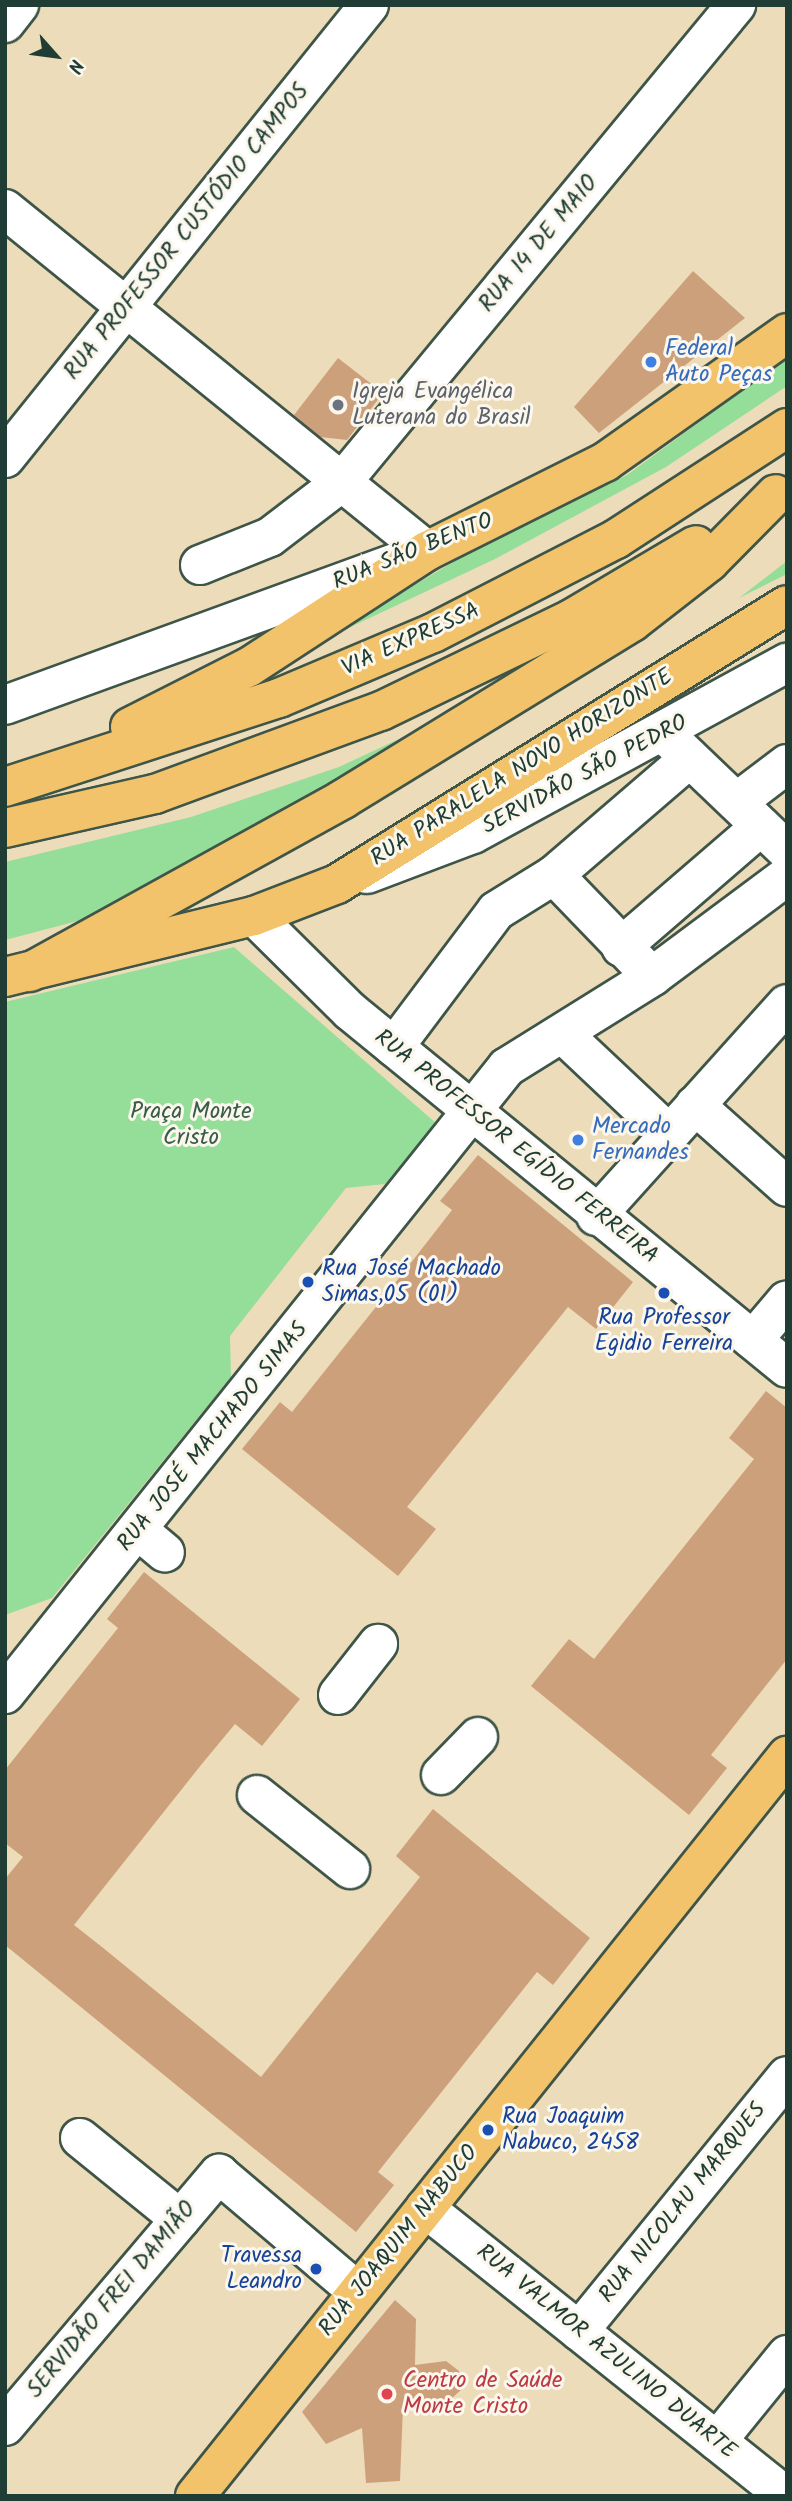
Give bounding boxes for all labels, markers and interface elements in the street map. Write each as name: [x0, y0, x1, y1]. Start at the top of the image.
north arrow: [21, 21, 91, 91]
text: N: [58, 54, 91, 78]
street label: RUA PROFESSOR CUSTÓDIO CAMPOS: [59, 78, 315, 386]
street label: RUA 14 DE MAIO: [474, 170, 604, 318]
place label: Federal Auto Peças: [665, 335, 772, 389]
marker: Federal Auto Peças: [643, 354, 659, 370]
place label: Igreja Evangélica Luterana do Brasil: [352, 378, 531, 432]
marker: Igreja Evangélica Luterana do Brasil: [330, 397, 346, 413]
street label: RUA SÃO BENTO: [329, 507, 497, 597]
street label: VIA EXPRESSA: [338, 597, 484, 683]
street label: RUA PARALELA NOVO HORIZONTE: [366, 663, 678, 873]
street label: SERVIDÃO SÃO PEDRO: [478, 709, 692, 841]
street label: RUA PROFESSOR EGÍDIO FERREIRA: [368, 1024, 664, 1270]
park label: Praça Monte Cristo: [130, 1098, 252, 1152]
place label: Mercado Fernandes: [592, 1113, 689, 1167]
marker: Mercado Fernandes: [570, 1132, 586, 1148]
place label: Rua José Machado Simas,05 (01): [322, 1255, 501, 1309]
marker: Rua José Machado Simas,05 (01): [300, 1274, 316, 1290]
marker: Rua Professor Egidio Ferreira: [656, 1285, 672, 1301]
place label: Rua Professor Egidio Ferreira: [595, 1304, 733, 1358]
street label: RUA JOSÉ MACHADO SIMAS: [112, 1317, 314, 1557]
street label: RUA NICOLAU MARQUES: [594, 2097, 772, 2309]
place label: Rua Joaquim Nabuco, 2458: [502, 2103, 639, 2157]
marker: Rua Joaquim Nabuco, 2458: [480, 2122, 496, 2138]
street label: RUA JOAQUIM NABUCO: [313, 2140, 485, 2342]
street label: SERVIDÃO FREI DAMIÃO: [22, 2196, 202, 2404]
street label: RUA VALMOR AZULINO DUARTE: [470, 2239, 742, 2465]
place label: Travessa Leandro: [221, 2242, 302, 2296]
marker: Travessa Leandro: [308, 2261, 324, 2277]
place label: Centro de Saúde Monte Cristo: [403, 2367, 562, 2421]
marker: Centro de Saúde Monte Cristo: [377, 2384, 397, 2404]

